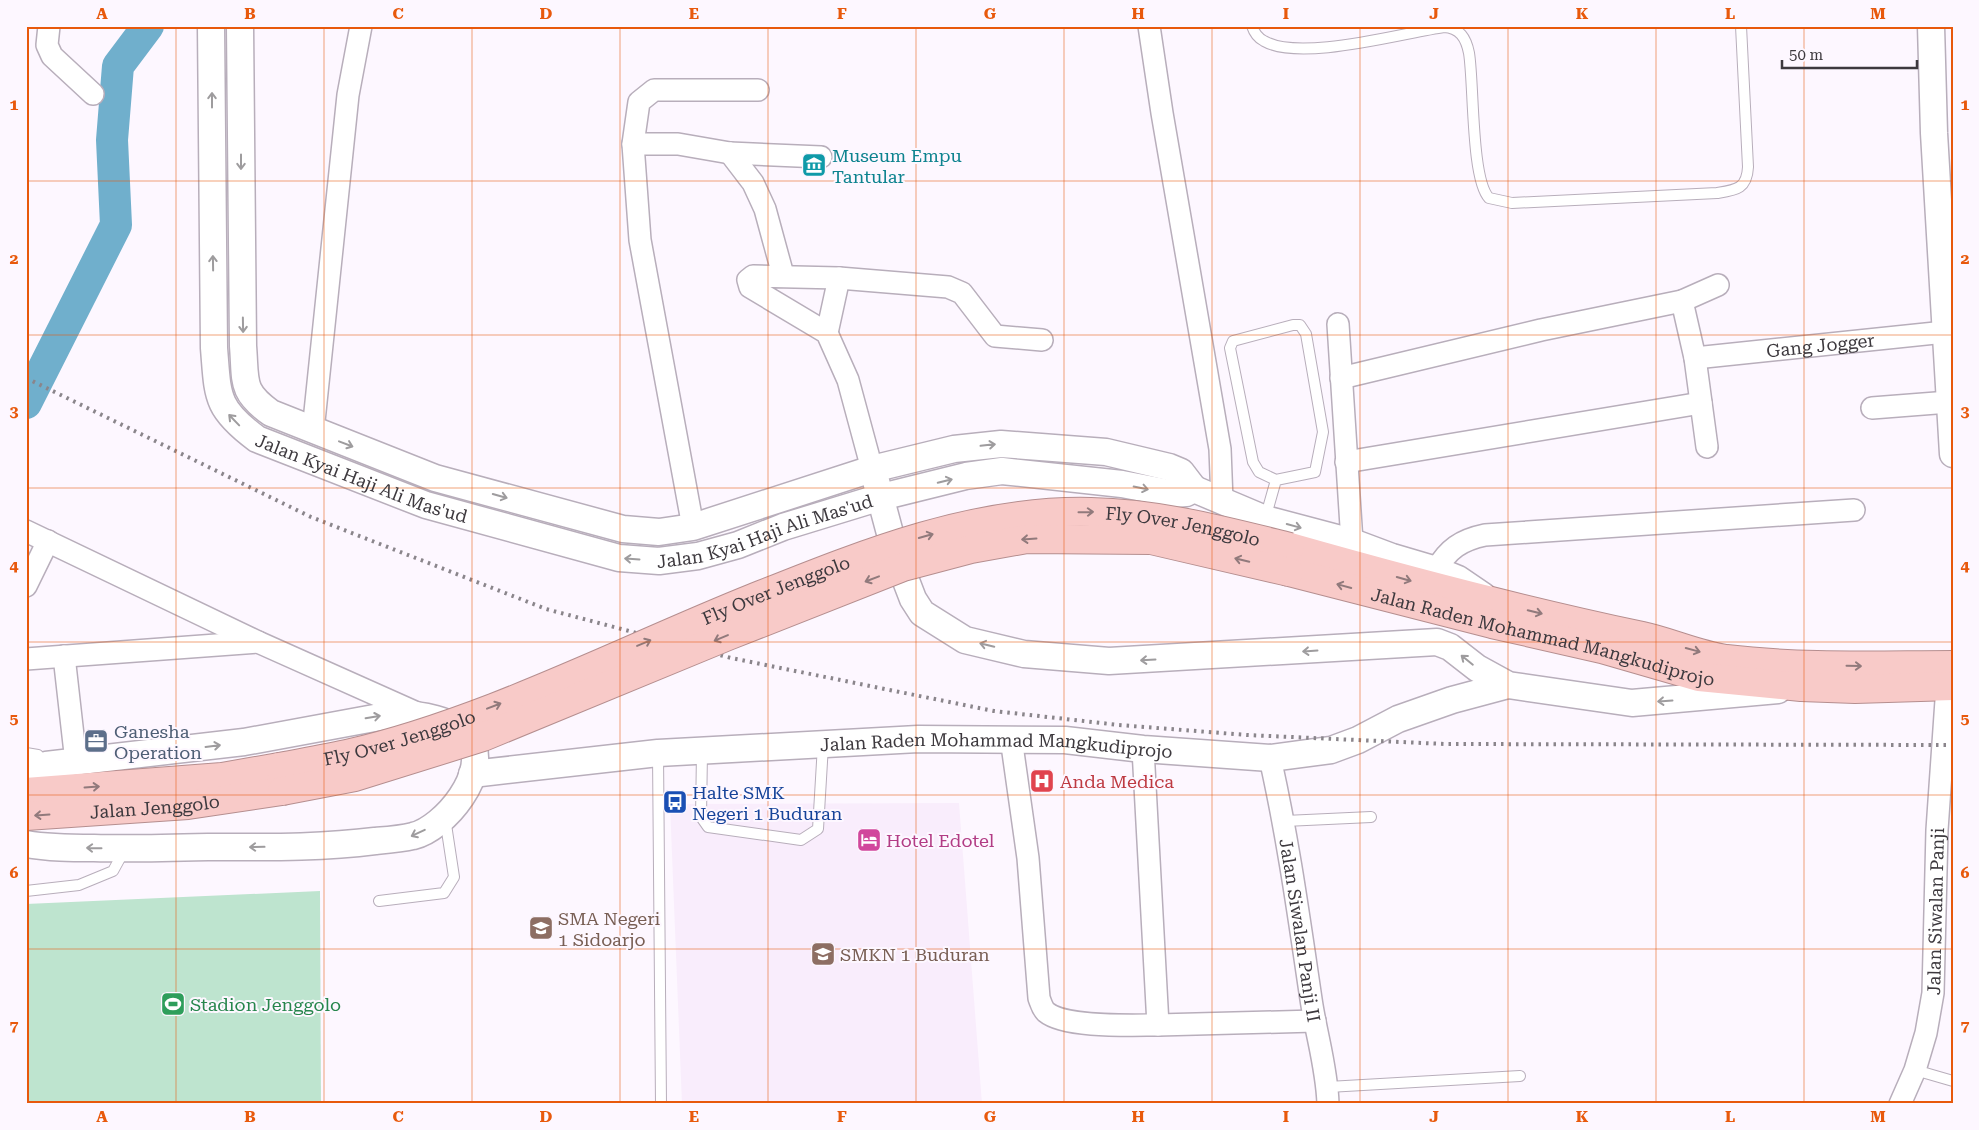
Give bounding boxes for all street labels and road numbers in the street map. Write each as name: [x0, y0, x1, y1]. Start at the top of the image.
street label: Gang Jogger: [1765, 329, 1876, 361]
street label: Jalan Kyai Haji Ali Mas'ud: [253, 429, 470, 527]
street label: Jalan Kyai Haji Ali Mas'ud: [655, 490, 876, 572]
street label: Fly Over Jenggolo: [1105, 502, 1262, 550]
street label: Fly Over Jenggolo: [699, 551, 853, 628]
street label: Jalan Raden Mohammad Mangkudiprojo: [1369, 583, 1715, 689]
street label: Fly Over Jenggolo: [322, 705, 478, 769]
street label: Jalan Raden Mohammad Mangkudiprojo: [819, 728, 1173, 762]
street label: Jalan Jenggolo: [89, 790, 221, 822]
street label: Jalan Siwalan Panji: [1922, 827, 1948, 995]
street label: Jalan Siwalan Panji II: [1276, 837, 1325, 1024]

